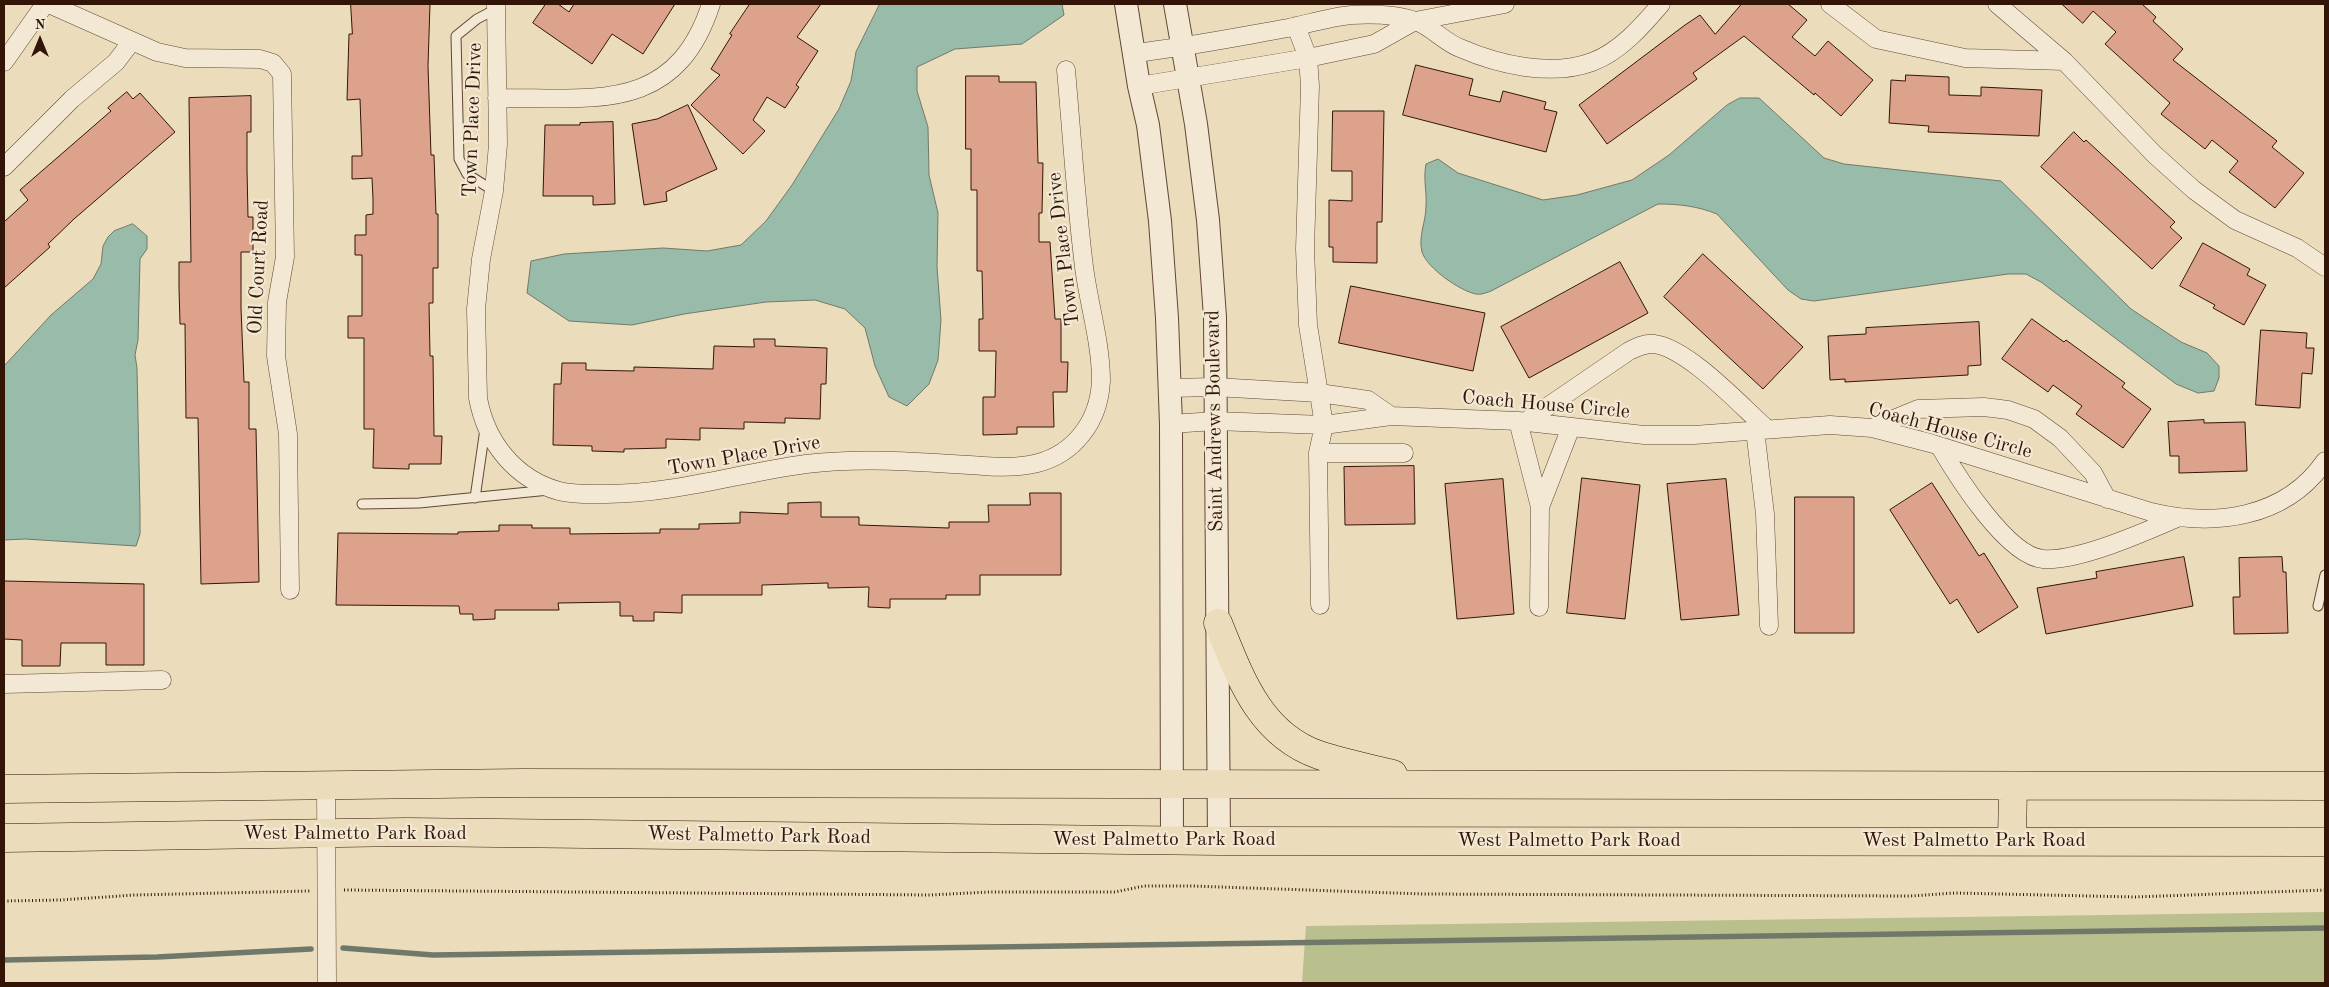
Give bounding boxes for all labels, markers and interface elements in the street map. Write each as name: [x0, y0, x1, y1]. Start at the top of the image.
north arrow: [15, 15, 65, 65]
text: N: [35, 18, 45, 32]
street label: Town Place Drive: [458, 42, 488, 198]
street label: Town Place Drive: [1043, 171, 1085, 327]
street label: Old Court Road: [243, 199, 275, 335]
street label: Saint Andrews Boulevard: [1201, 310, 1229, 532]
street label: Coach House Circle: [1461, 386, 1631, 424]
street label: Coach House Circle: [1865, 398, 2035, 464]
street label: Town Place Drive: [666, 431, 822, 481]
street label: West Palmetto Park Road: [243, 822, 467, 846]
street label: West Palmetto Park Road: [647, 822, 871, 850]
street label: West Palmetto Park Road: [1052, 828, 1276, 852]
street label: West Palmetto Park Road: [1457, 829, 1681, 853]
street label: West Palmetto Park Road: [1862, 829, 2086, 853]

